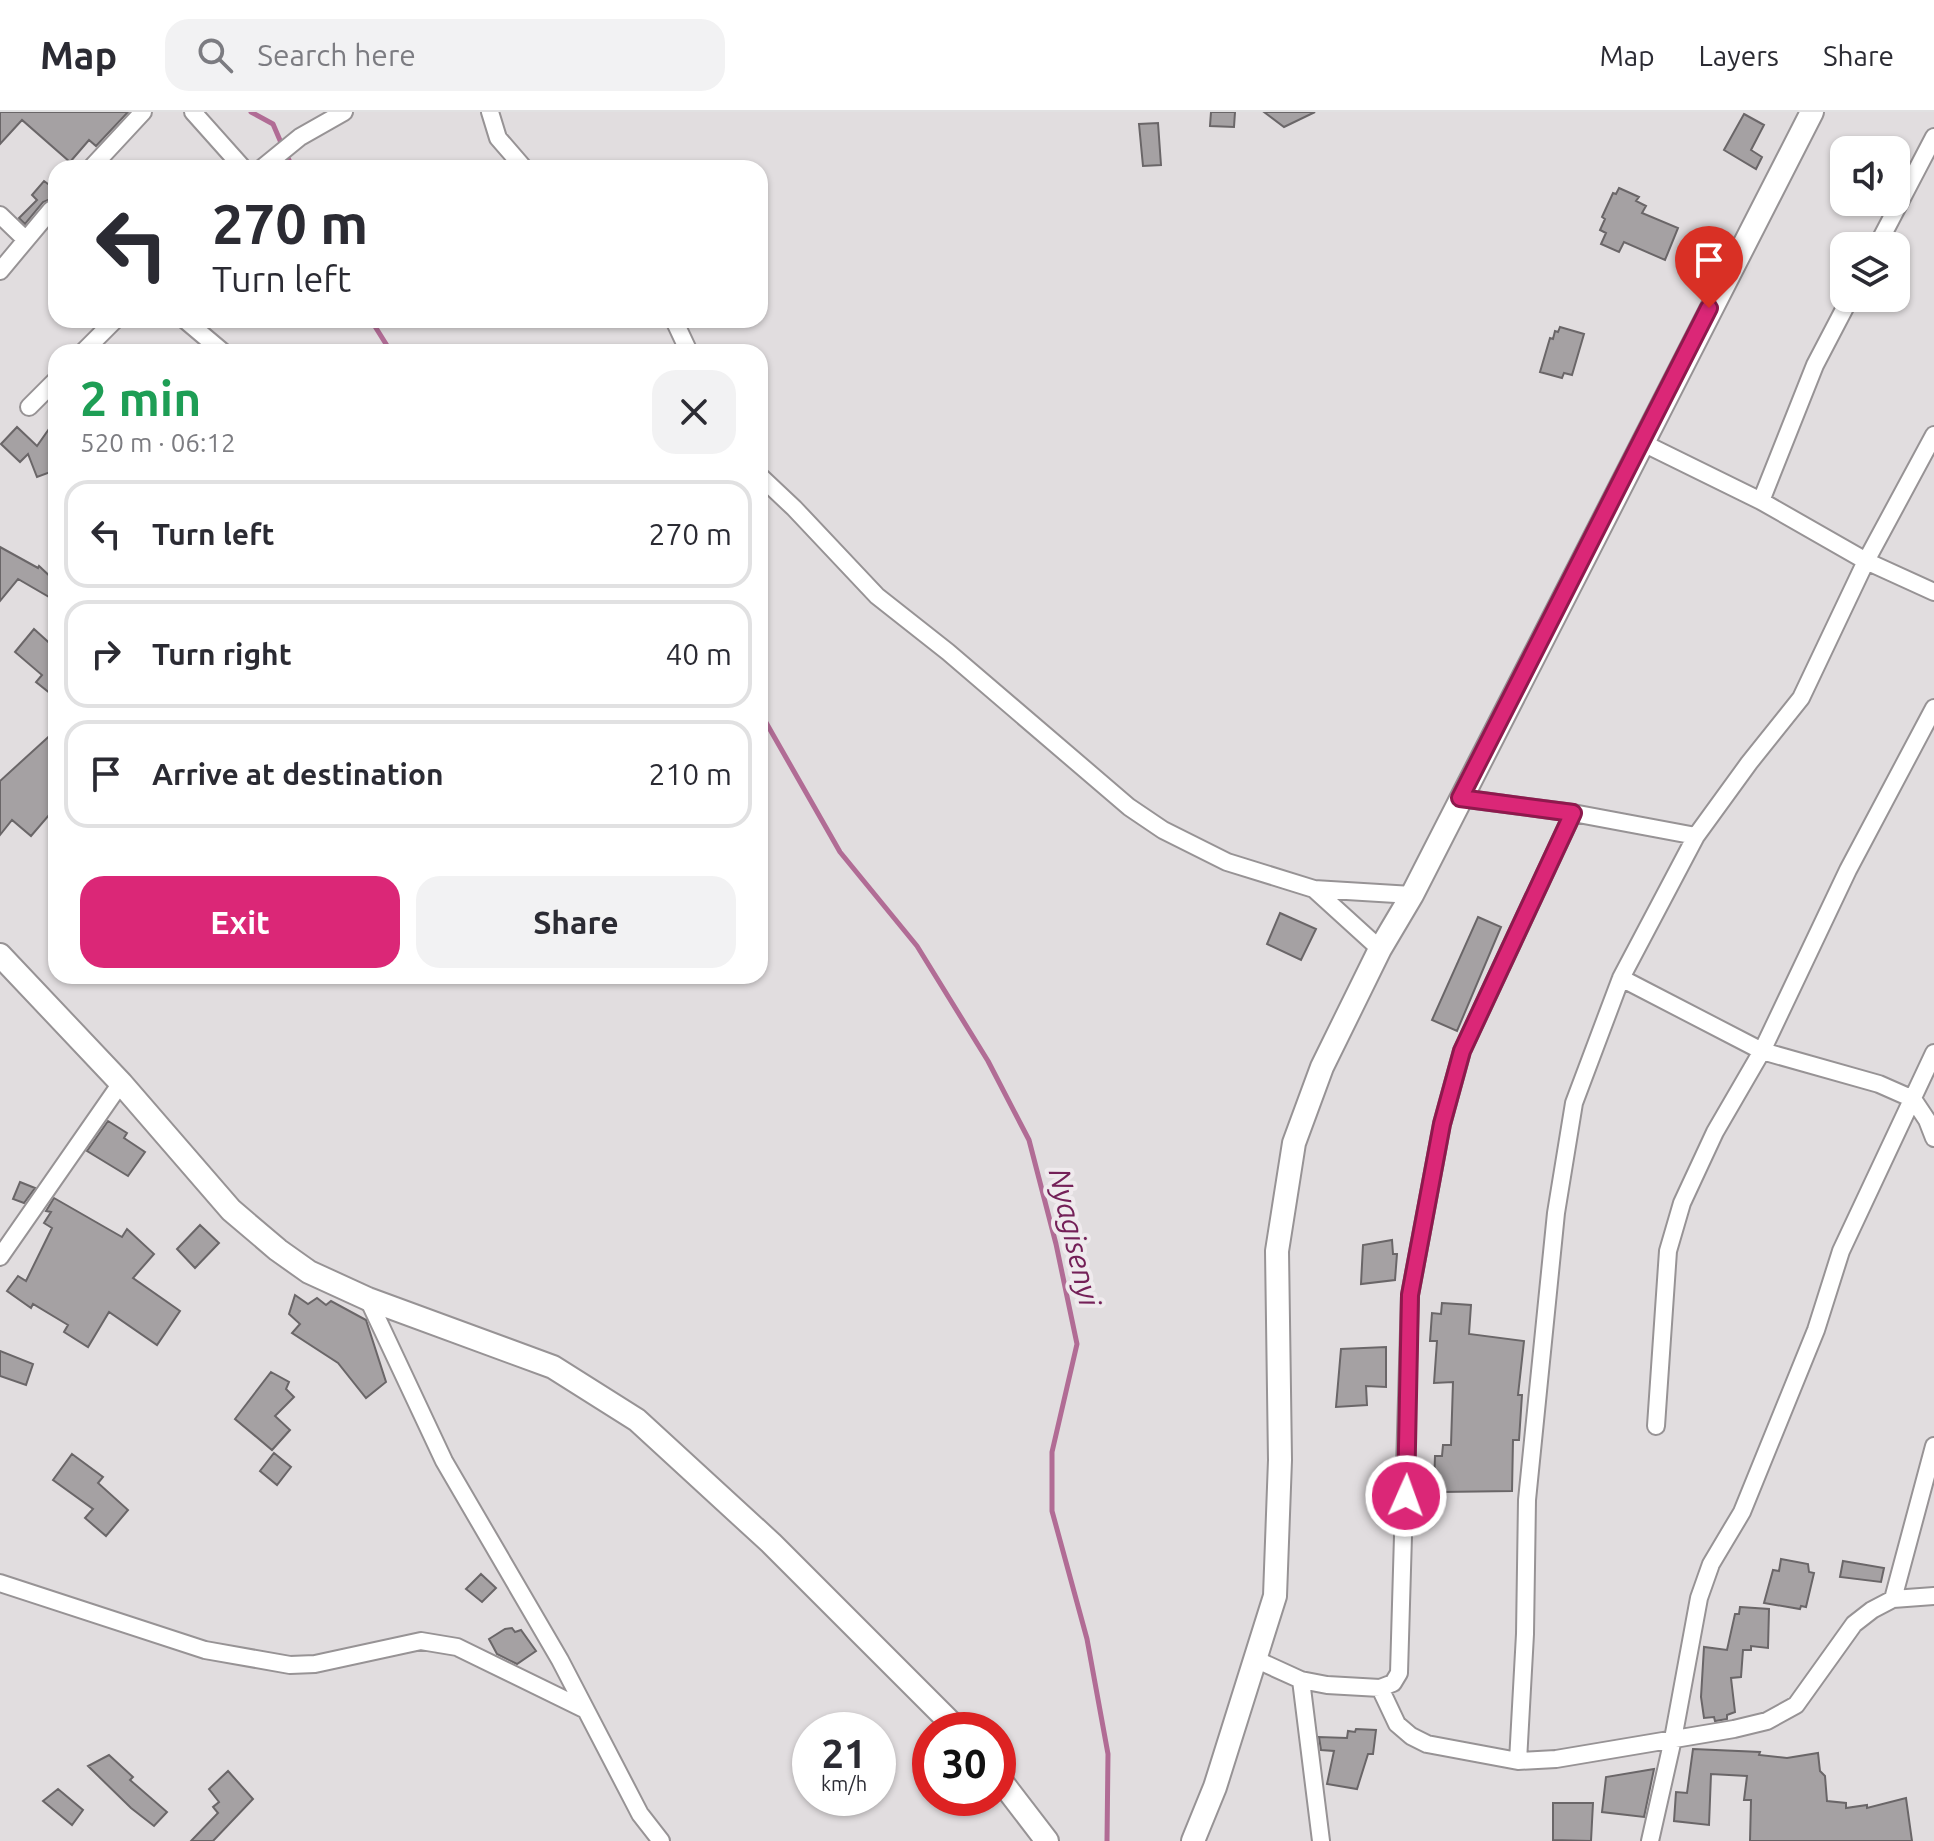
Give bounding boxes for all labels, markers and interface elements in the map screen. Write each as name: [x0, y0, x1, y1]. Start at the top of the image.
search box: [165, 19, 725, 91]
icon: search: [193, 33, 237, 77]
text: Map: [40, 34, 117, 76]
text: Search here: [257, 38, 416, 72]
text: Map: [1599, 40, 1655, 71]
text: Layers: [1699, 40, 1779, 71]
text: Share: [1823, 40, 1894, 71]
map controls: [1830, 136, 1910, 312]
button: sound: [1830, 136, 1910, 216]
icon: left: [80, 192, 184, 296]
text: 270 m: [212, 192, 368, 255]
pin: [1675, 226, 1743, 308]
button: layers: [1830, 232, 1910, 312]
icon: arrive: [1687, 238, 1731, 282]
text: Turn left: [212, 258, 351, 299]
button: close: [652, 370, 736, 454]
text: 2 min: [80, 371, 201, 425]
text: 520 m · 06:12: [80, 428, 236, 457]
icon: left: [84, 512, 128, 556]
text: Turn left: [152, 517, 274, 551]
text: 270 m: [648, 517, 732, 551]
icon: right: [84, 632, 128, 676]
text: Turn right: [152, 637, 292, 671]
text: 40 m: [665, 637, 732, 671]
icon: arrive: [84, 752, 128, 796]
text: Arrive at destination: [152, 757, 444, 791]
text: 210 m: [648, 757, 732, 791]
button: Exit: [80, 876, 400, 968]
button: Share: [416, 876, 736, 968]
water label: Nyagisenyi: [1043, 1165, 1108, 1311]
position arrow: [1364, 1454, 1448, 1538]
speed limit sign: 30: [912, 1712, 1016, 1816]
text: 21: [821, 1731, 867, 1776]
text: km/h: [821, 1772, 867, 1795]

